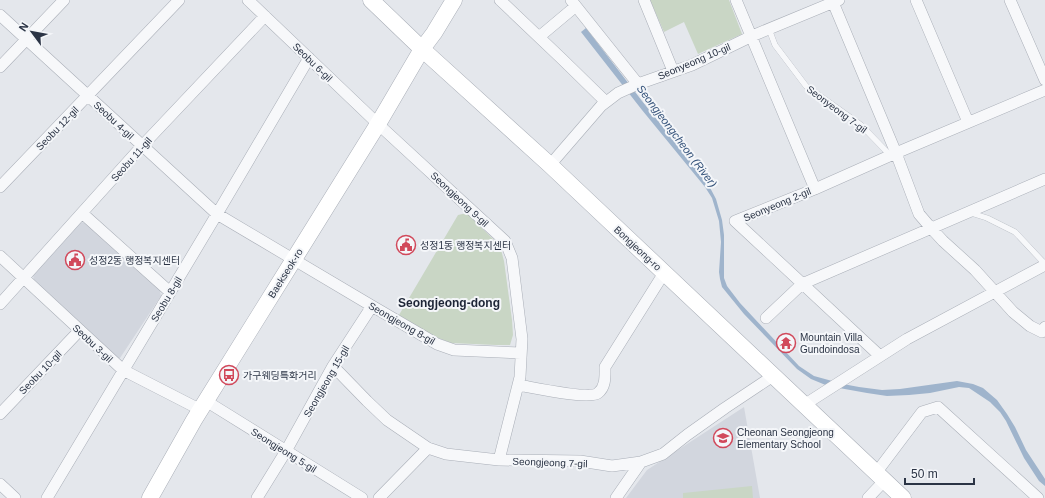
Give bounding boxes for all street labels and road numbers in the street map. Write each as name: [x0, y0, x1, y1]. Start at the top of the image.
street label: Seobu 6-gil: [291, 41, 335, 84]
street label: Seonyeong 10-gil: [656, 41, 732, 82]
street label: Seonyeong 7-gil: [805, 83, 869, 136]
street label: Seobu 4-gil: [91, 99, 136, 142]
street label: Seobu 12-gil: [34, 104, 81, 152]
street label: Seobu 11-gil: [109, 135, 154, 184]
street label: Seongjeong 9-gil: [428, 170, 491, 229]
street label: Seonyeong 2-gil: [742, 185, 813, 224]
street label: Bongjeong-ro: [612, 224, 664, 273]
street label: Baekseok-ro: [266, 246, 305, 300]
street label: Seobu 8-gil: [149, 275, 184, 324]
street label: Seongjeong 8-gil: [366, 300, 437, 347]
street label: Seobu 3-gil: [70, 322, 115, 365]
street label: Seongjeong 15-gil: [302, 344, 351, 419]
street label: Seobu 10-gil: [17, 348, 64, 396]
street label: Seongjeong 5-gil: [249, 426, 318, 475]
street label: Seongjeong 7-gil: [512, 456, 588, 469]

